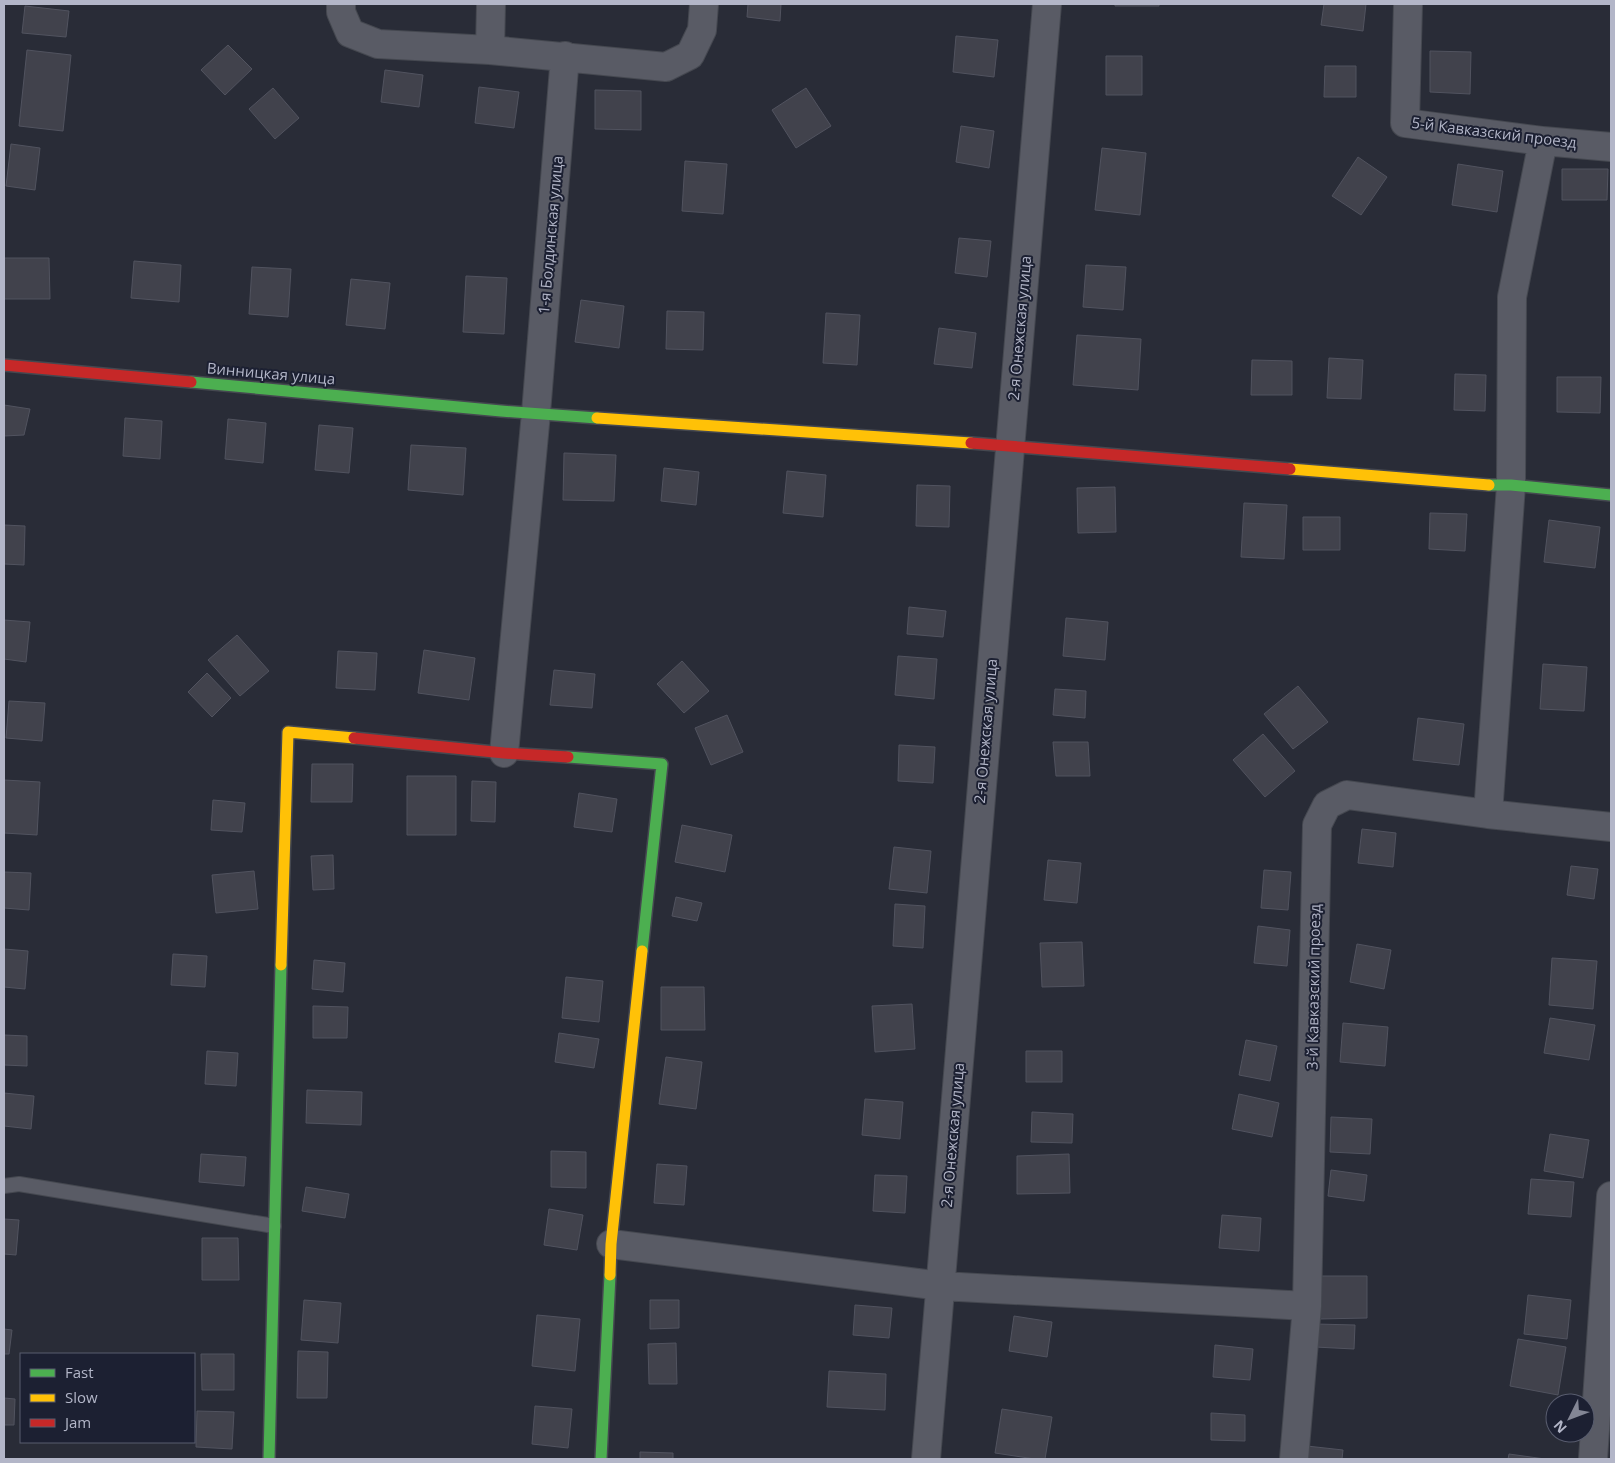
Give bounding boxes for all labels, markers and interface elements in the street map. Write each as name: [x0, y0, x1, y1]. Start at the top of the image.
street label: 5-й Кавказский проезд: [1411, 112, 1578, 152]
street label: 1-я Болдинская улица: [533, 155, 567, 315]
street label: 2-я Онежская улица: [1003, 255, 1035, 401]
street label: Винницкая улица: [206, 357, 336, 389]
street label: 2-я Онежская улица: [969, 658, 1001, 804]
street label: 3-й Кавказский проезд: [1302, 903, 1324, 1070]
street label: 2-я Онежская улица: [936, 1062, 968, 1208]
legend: [20, 1353, 195, 1443]
text: Fast: [65, 1362, 94, 1382]
text: Slow: [65, 1387, 98, 1407]
north arrow: [1545, 1393, 1595, 1443]
text: Jam: [63, 1412, 91, 1432]
text: N: [1549, 1416, 1571, 1438]

